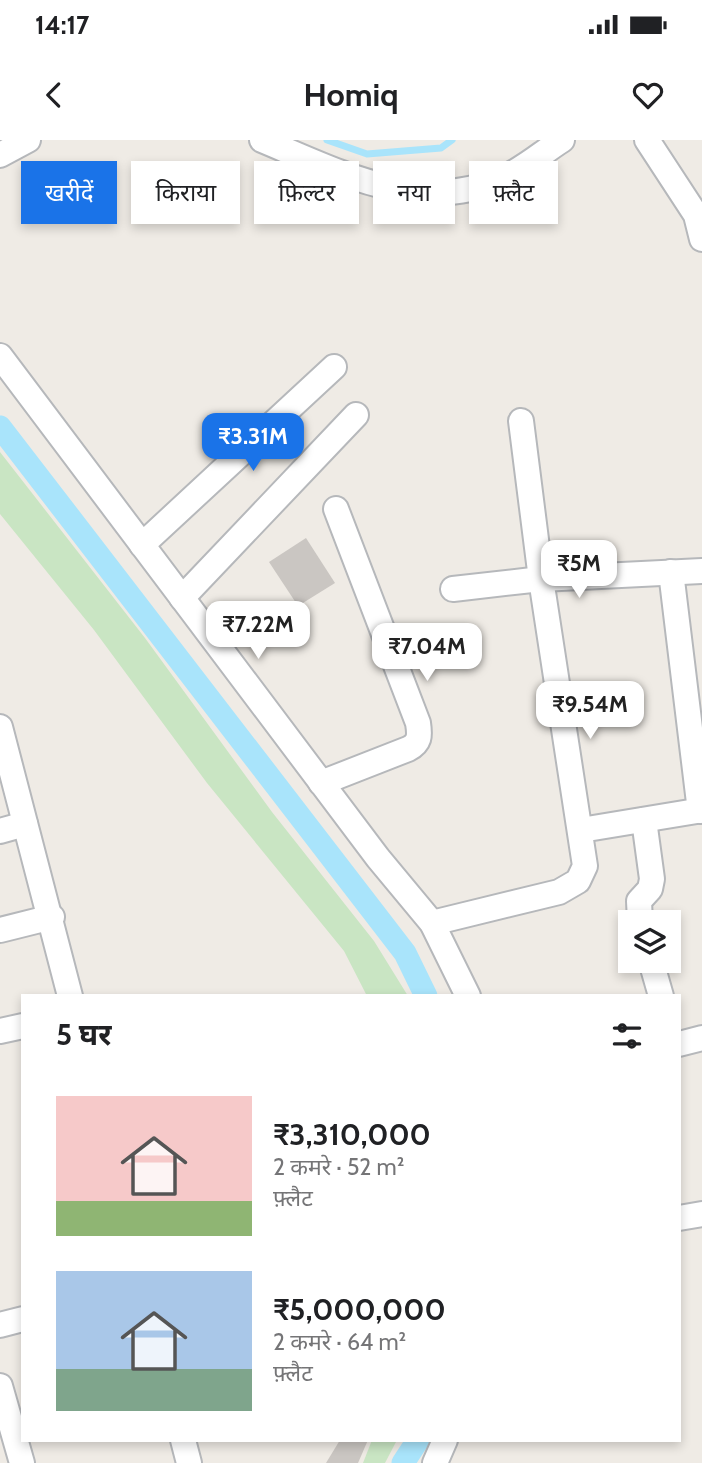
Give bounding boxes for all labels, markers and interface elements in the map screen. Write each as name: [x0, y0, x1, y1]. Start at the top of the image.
text: 14:17: [35, 9, 89, 41]
text: Homiq: [304, 75, 398, 114]
icon: back: [35, 76, 73, 114]
icon: heart: [629, 76, 667, 114]
chip: खरीदें: [21, 161, 117, 224]
chip: किराया: [131, 161, 240, 224]
chip: फ़िल्टर: [254, 161, 359, 224]
chip: नया: [373, 161, 455, 224]
chip: फ़्लैट: [469, 161, 558, 224]
pin: ₹3.31M: [196, 414, 310, 473]
text: ₹3.31M: [218, 422, 288, 450]
pin: ₹5M: [545, 540, 613, 600]
text: ₹5M: [557, 549, 601, 577]
pin: ₹7.22M: [201, 602, 315, 661]
text: ₹7.22M: [222, 610, 294, 638]
pin: ₹7.04M: [370, 624, 484, 683]
text: ₹7.04M: [388, 632, 466, 660]
pin: ₹9.54M: [533, 682, 647, 741]
text: ₹9.54M: [552, 690, 628, 718]
map controls: [618, 910, 681, 973]
button: layers: [618, 910, 681, 973]
text: 5 घर: [56, 1016, 112, 1053]
icon: filters: [608, 1017, 646, 1055]
text: ₹3,310,000: [273, 1116, 431, 1153]
icon: home: [112, 1124, 196, 1208]
text: 2 कमरे · 52 m²: [273, 1153, 404, 1181]
text: फ़्लैट: [273, 1184, 313, 1212]
text: ₹5,000,000: [273, 1291, 446, 1328]
icon: home: [112, 1299, 196, 1383]
text: 2 कमरे · 64 m²: [273, 1328, 406, 1356]
text: फ़्लैट: [273, 1359, 313, 1387]

